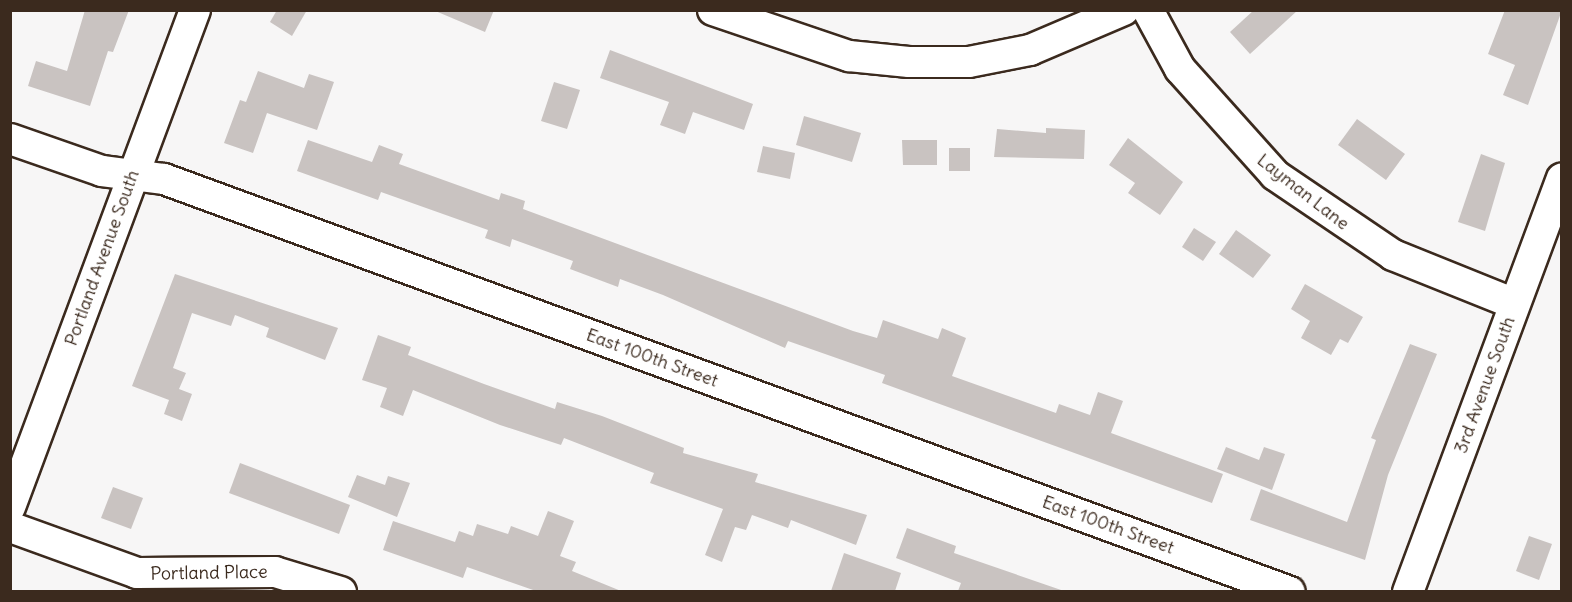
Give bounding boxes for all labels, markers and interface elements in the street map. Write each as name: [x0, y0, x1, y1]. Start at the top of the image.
street label: Layman Lane: [1253, 149, 1353, 235]
street label: Portland Avenue South: [60, 167, 144, 349]
street label: 3rd Avenue South: [1450, 314, 1520, 456]
street label: East 100th Street: [583, 324, 721, 392]
street label: East 100th Street: [1039, 491, 1177, 559]
street label: Portland Place: [150, 561, 268, 585]

